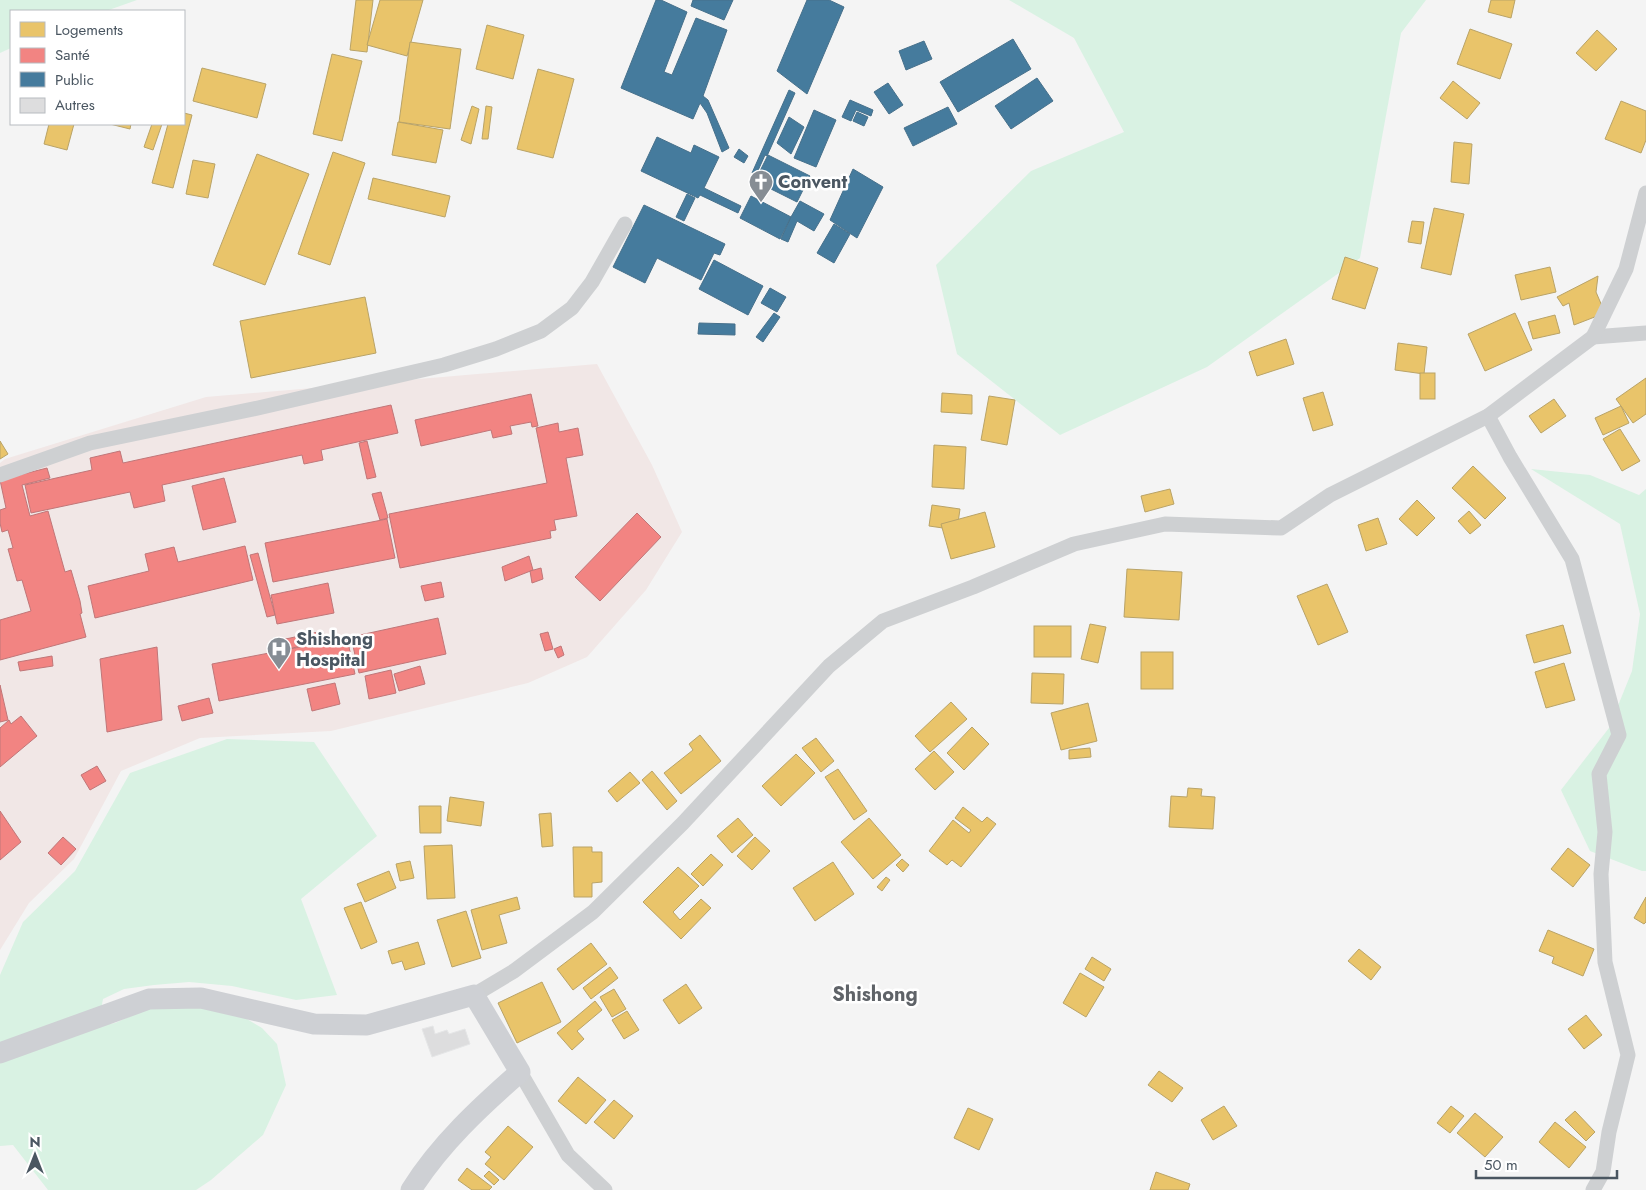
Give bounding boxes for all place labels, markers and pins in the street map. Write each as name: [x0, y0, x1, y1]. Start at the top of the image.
church icon: Convent: [748, 169, 774, 203]
place label: Convent: [778, 169, 847, 195]
place label: Shishong Hospital: [296, 626, 373, 673]
hospital icon: Shishong Hospital: [266, 636, 292, 670]

